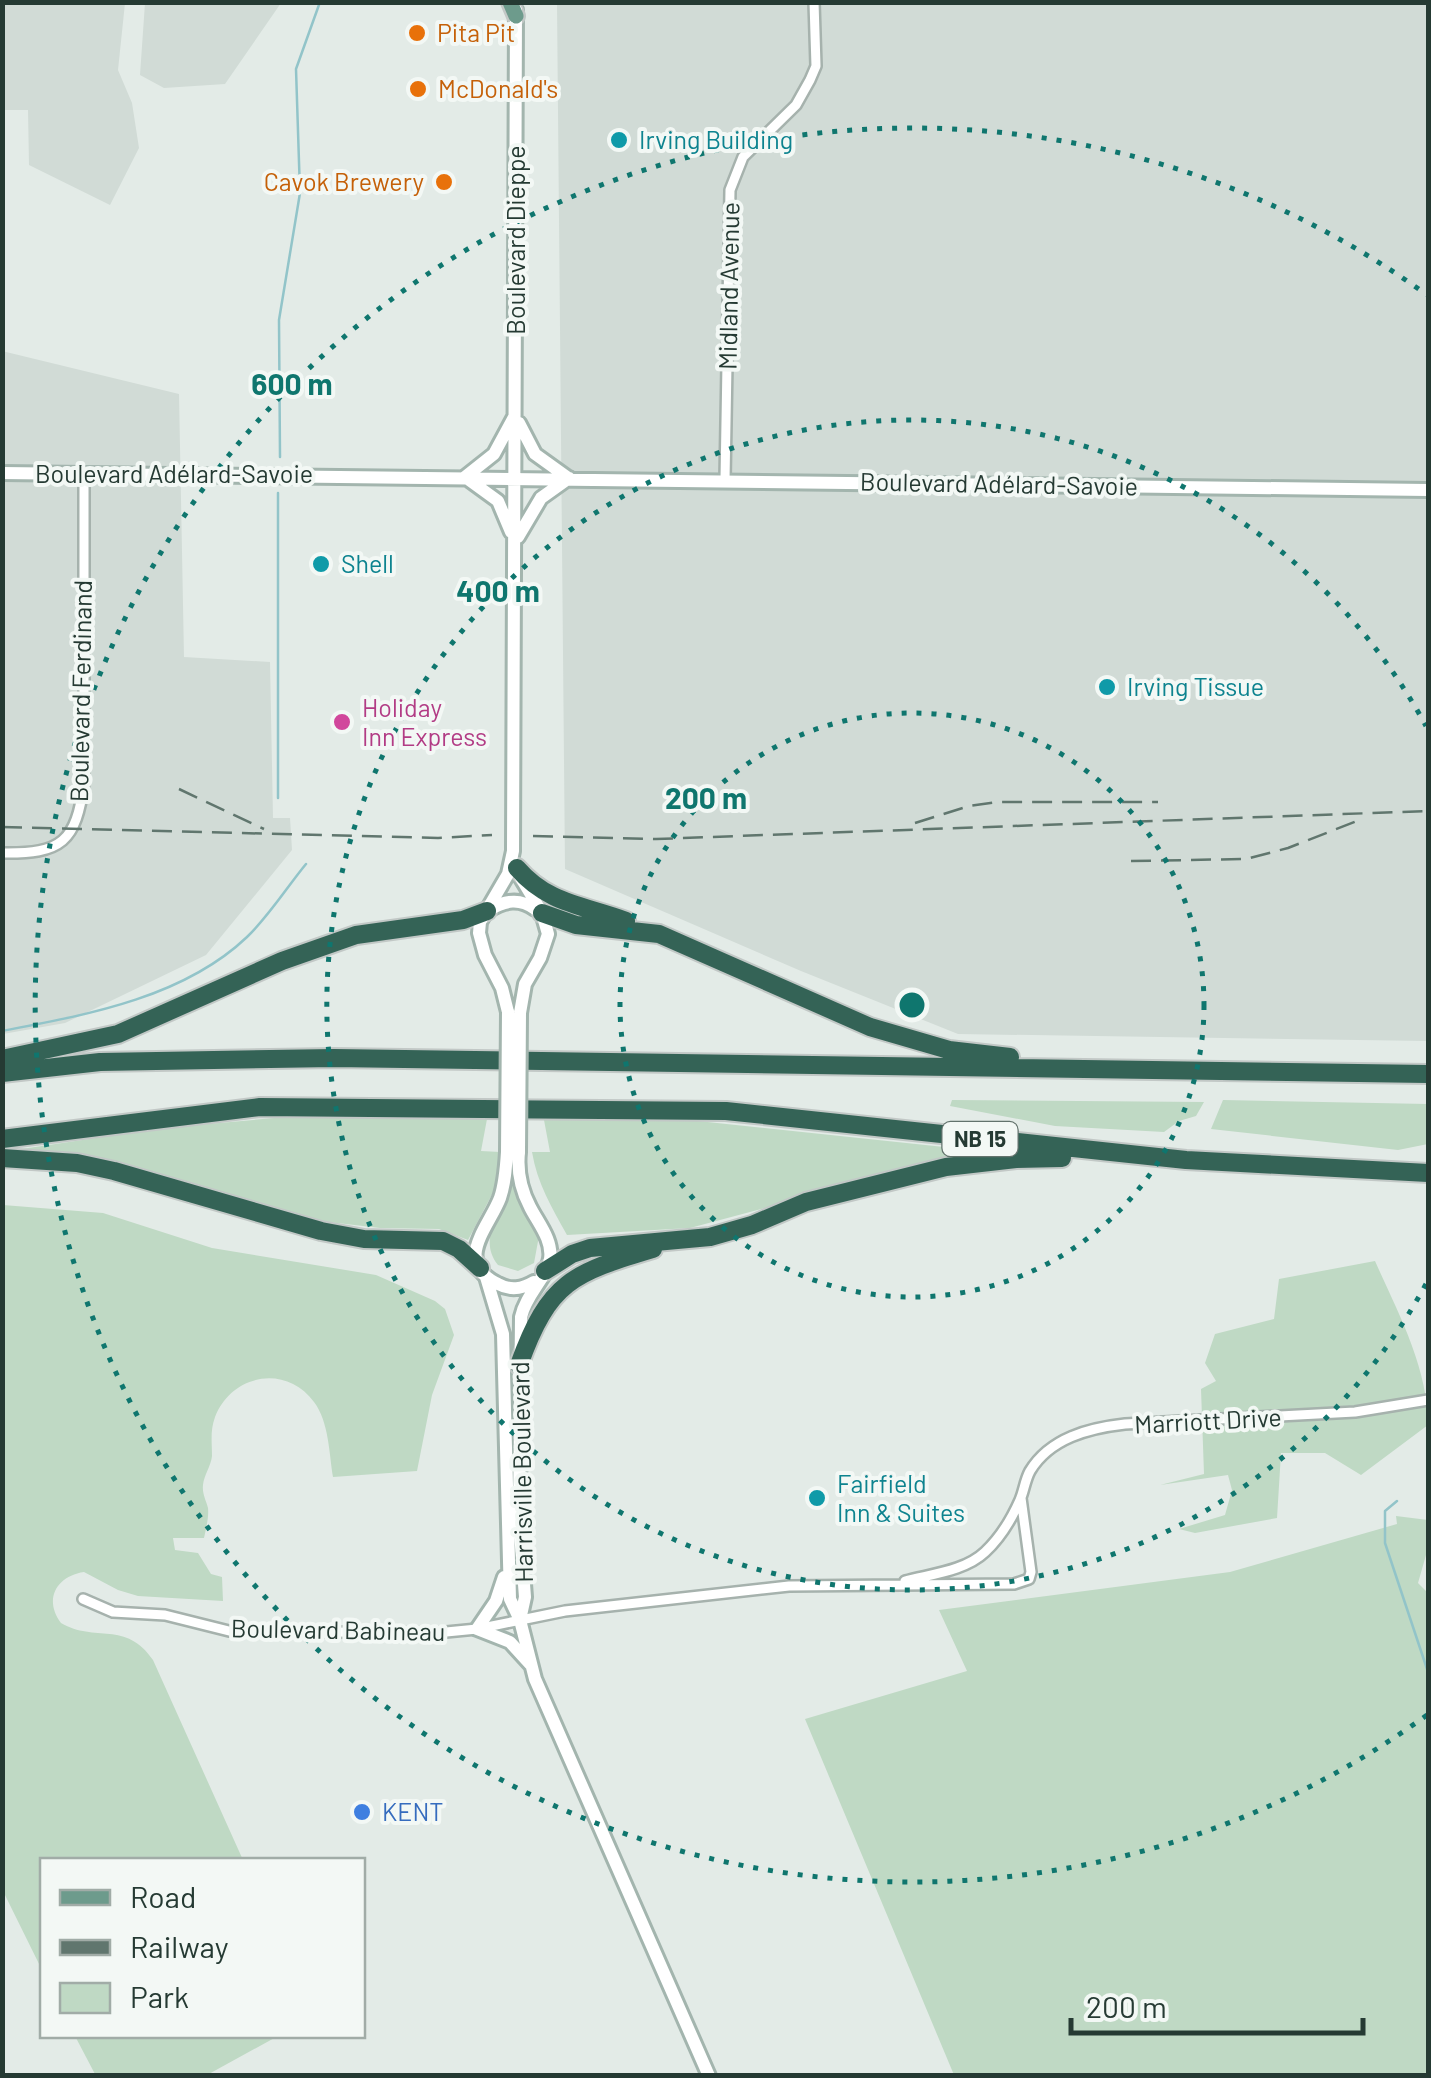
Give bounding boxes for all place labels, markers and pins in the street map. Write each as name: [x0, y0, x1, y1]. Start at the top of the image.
place label: Pita Pit: [437, 17, 515, 47]
marker: Pita Pit: [406, 22, 428, 44]
place label: McDonald's: [438, 73, 558, 103]
marker: McDonald's: [407, 78, 429, 100]
place label: Irving Building: [639, 124, 793, 154]
marker: Irving Building: [608, 129, 630, 151]
place label: Cavok Brewery: [264, 166, 424, 196]
marker: Cavok Brewery: [433, 171, 455, 193]
place label: Shell: [341, 548, 394, 578]
marker: Shell: [310, 553, 332, 575]
place label: Irving Tissue: [1127, 671, 1264, 701]
marker: Irving Tissue: [1096, 676, 1118, 698]
place label: Holiday Inn Express: [362, 692, 487, 751]
marker: Holiday Inn Express: [331, 711, 353, 733]
centre of rings: [894, 987, 930, 1023]
place label: Fairfield Inn & Suites: [837, 1468, 965, 1527]
marker: Fairfield Inn & Suites: [806, 1487, 828, 1509]
place label: KENT: [382, 1796, 444, 1826]
marker: KENT: [351, 1801, 373, 1823]

